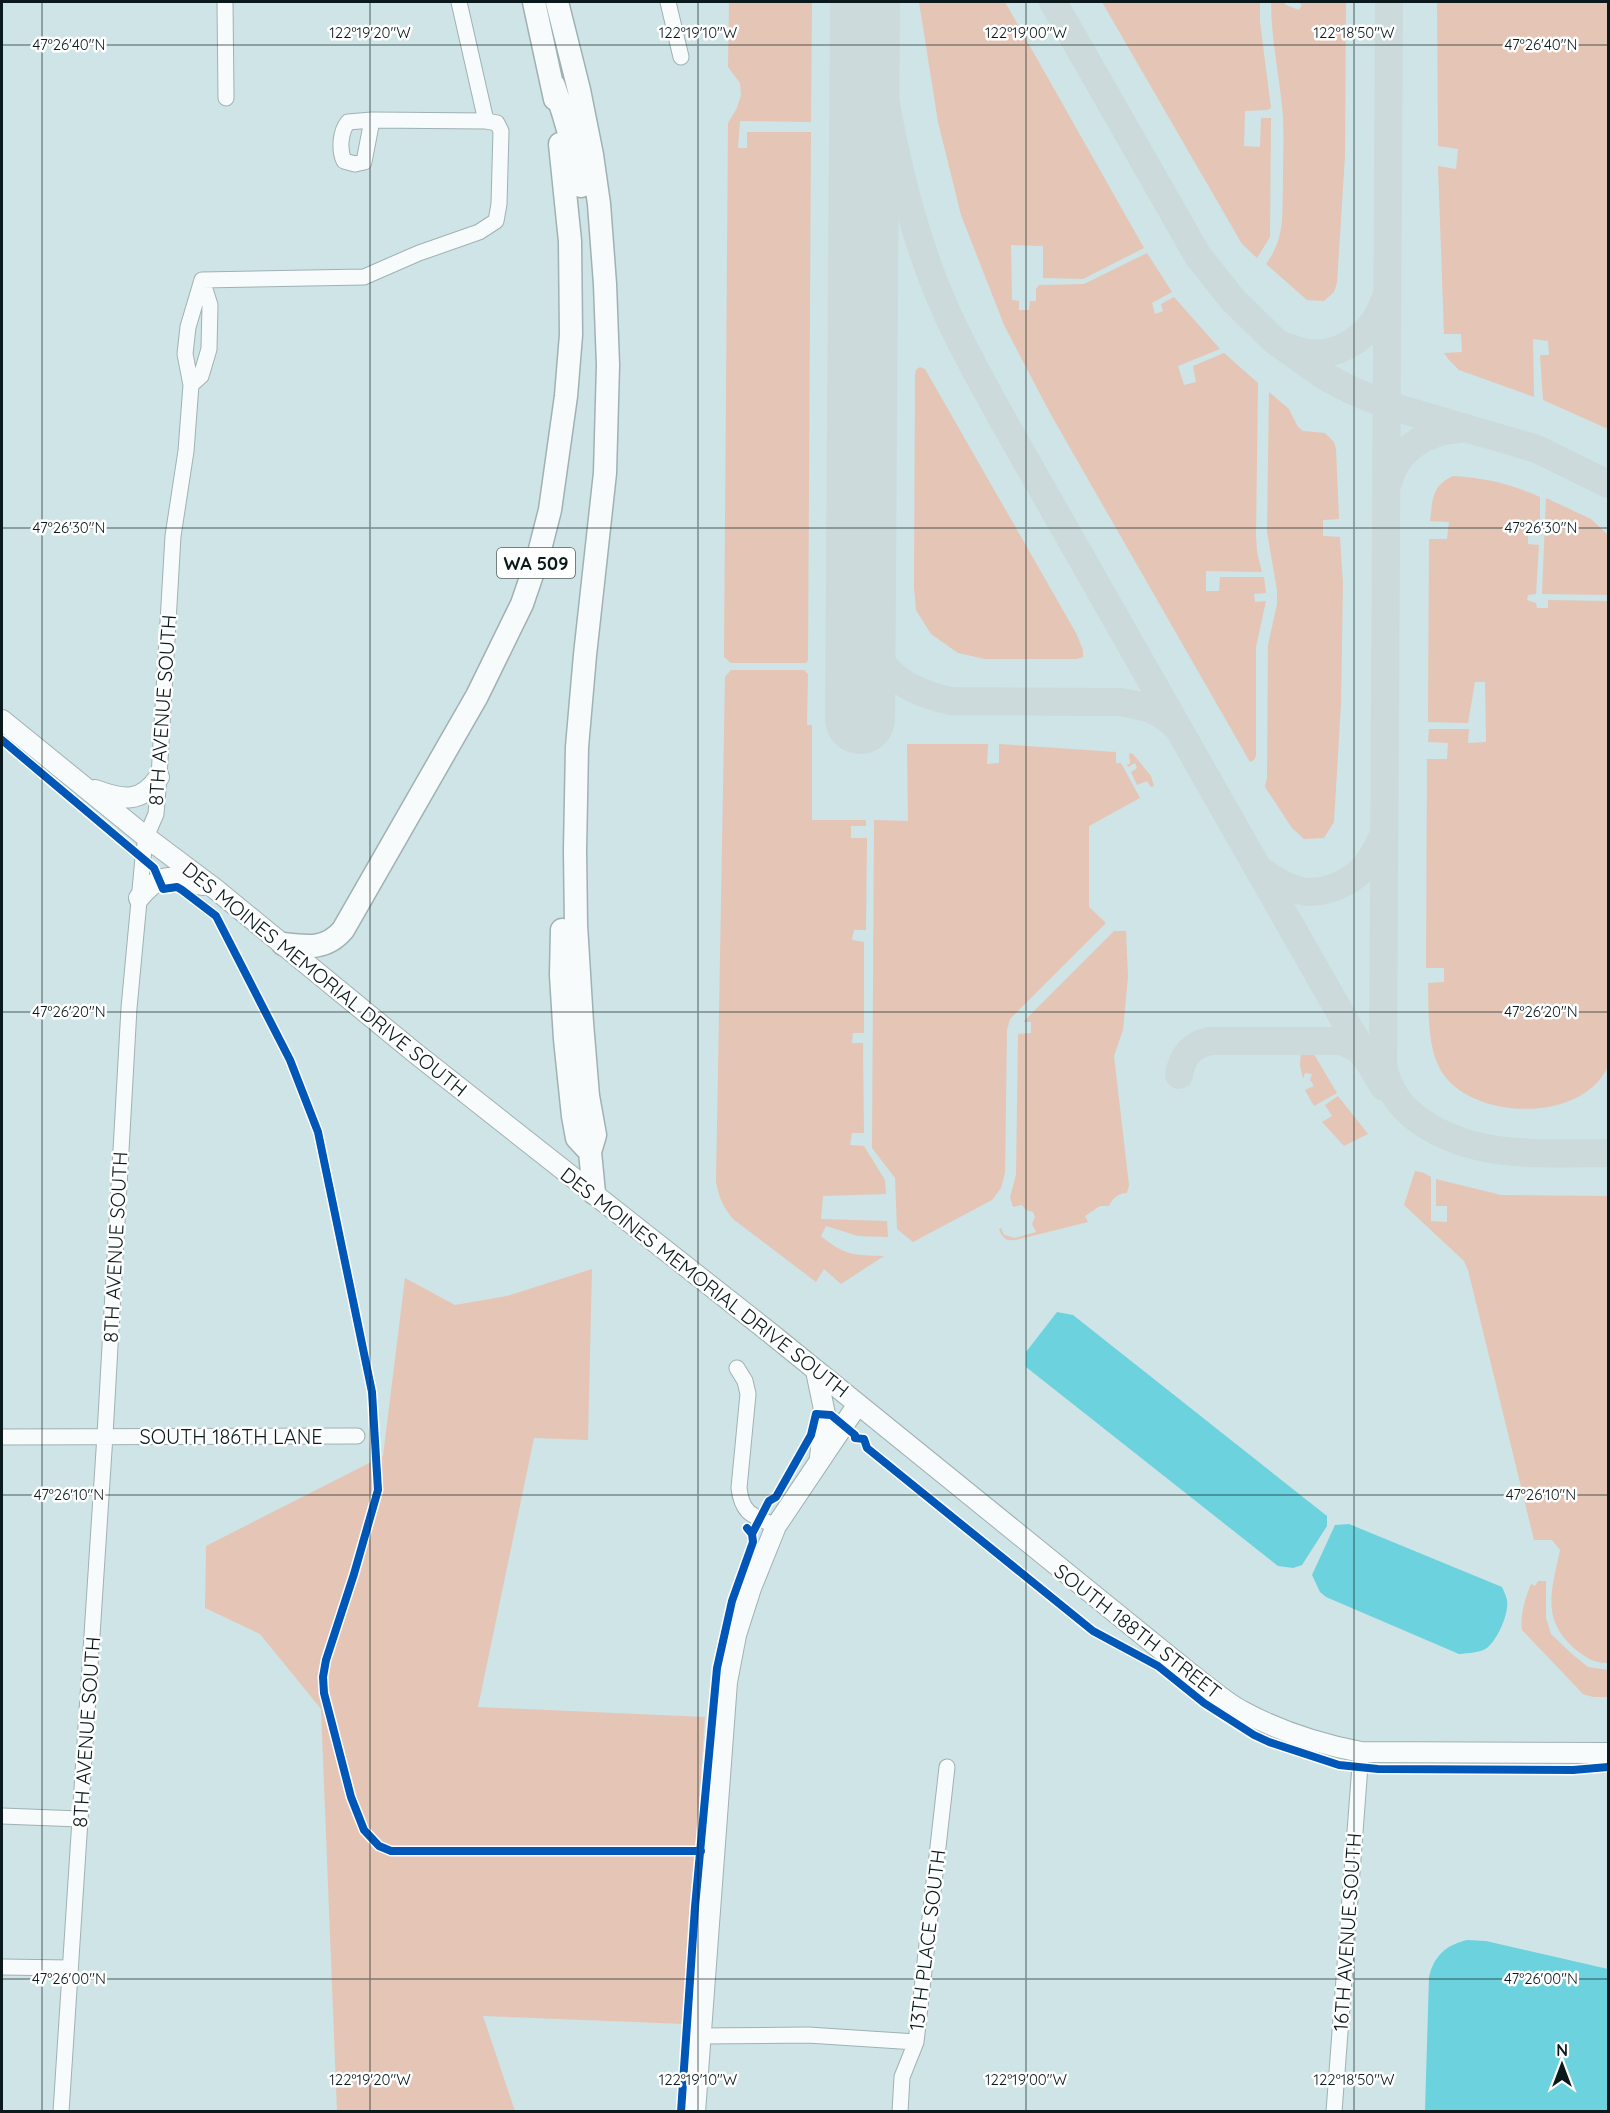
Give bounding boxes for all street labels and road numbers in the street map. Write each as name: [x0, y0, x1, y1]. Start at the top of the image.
road number: WA 509: [497, 548, 575, 578]
street label: 8TH AVENUE SOUTH: [143, 614, 181, 806]
street label: DES MOINES MEMORIAL DRIVE SOUTH: [178, 856, 472, 1102]
street label: 8TH AVENUE SOUTH: [98, 1151, 132, 1343]
street label: DES MOINES MEMORIAL DRIVE SOUTH: [556, 1162, 854, 1402]
street label: SOUTH 186TH LANE: [139, 1424, 323, 1449]
street label: SOUTH 188TH STREET: [1049, 1558, 1227, 1704]
street label: 8TH AVENUE SOUTH: [67, 1636, 105, 1828]
street label: 16TH AVENUE SOUTH: [1328, 1832, 1366, 2032]
street label: 13TH PLACE SOUTH: [903, 1848, 951, 2032]

